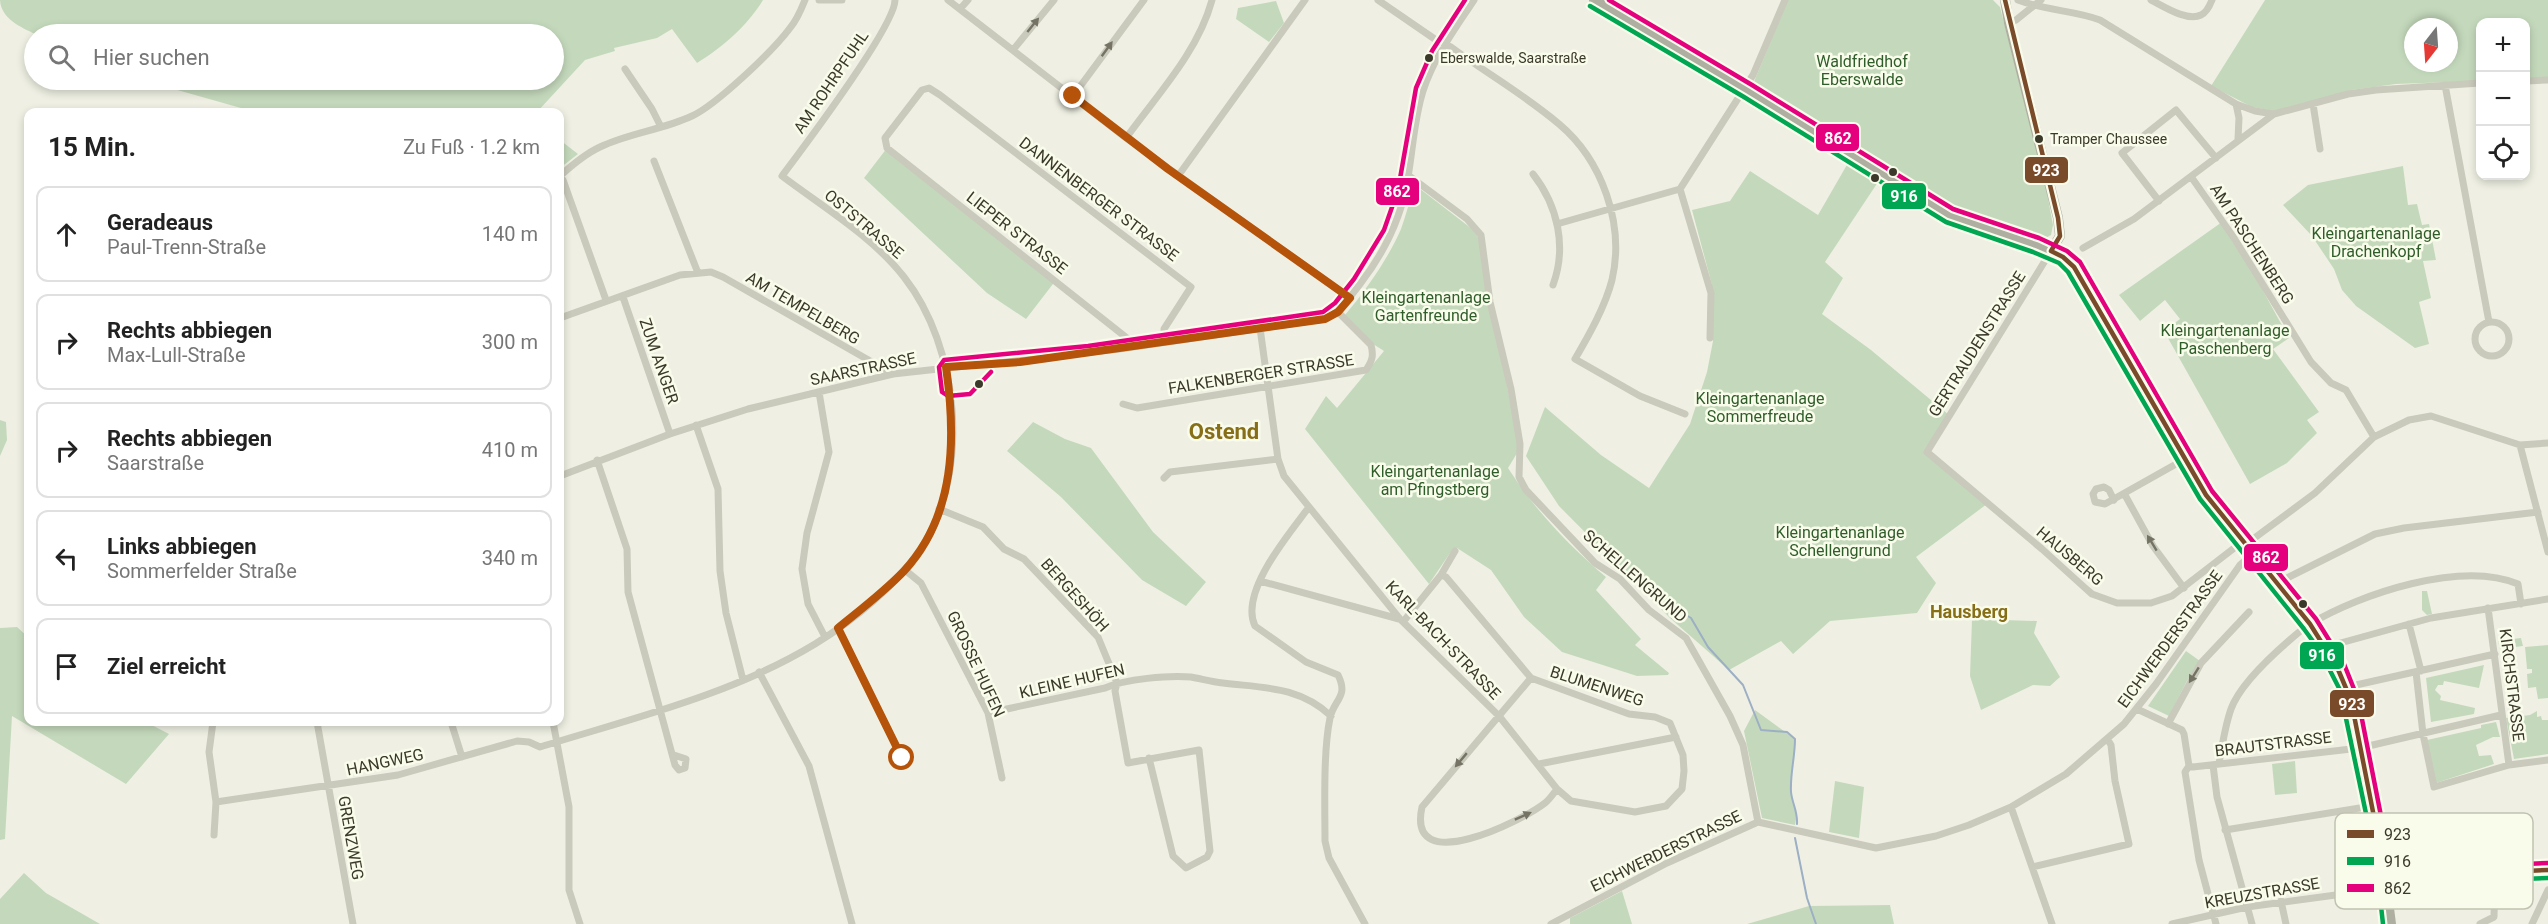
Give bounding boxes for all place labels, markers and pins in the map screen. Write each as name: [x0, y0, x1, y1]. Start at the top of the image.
place label: Eberswalde, Saarstraße: [1440, 50, 1586, 66]
marker: Eberswalde, Saarstraße: [1423, 52, 1435, 64]
place label: Tramper Chaussee: [2050, 131, 2167, 147]
marker: Tramper Chaussee: [2033, 133, 2045, 145]
unlabelled marker: [1887, 166, 1899, 178]
unlabelled marker: [1869, 172, 1881, 184]
unlabelled marker: [973, 378, 985, 390]
unlabelled marker: [2297, 598, 2309, 610]

